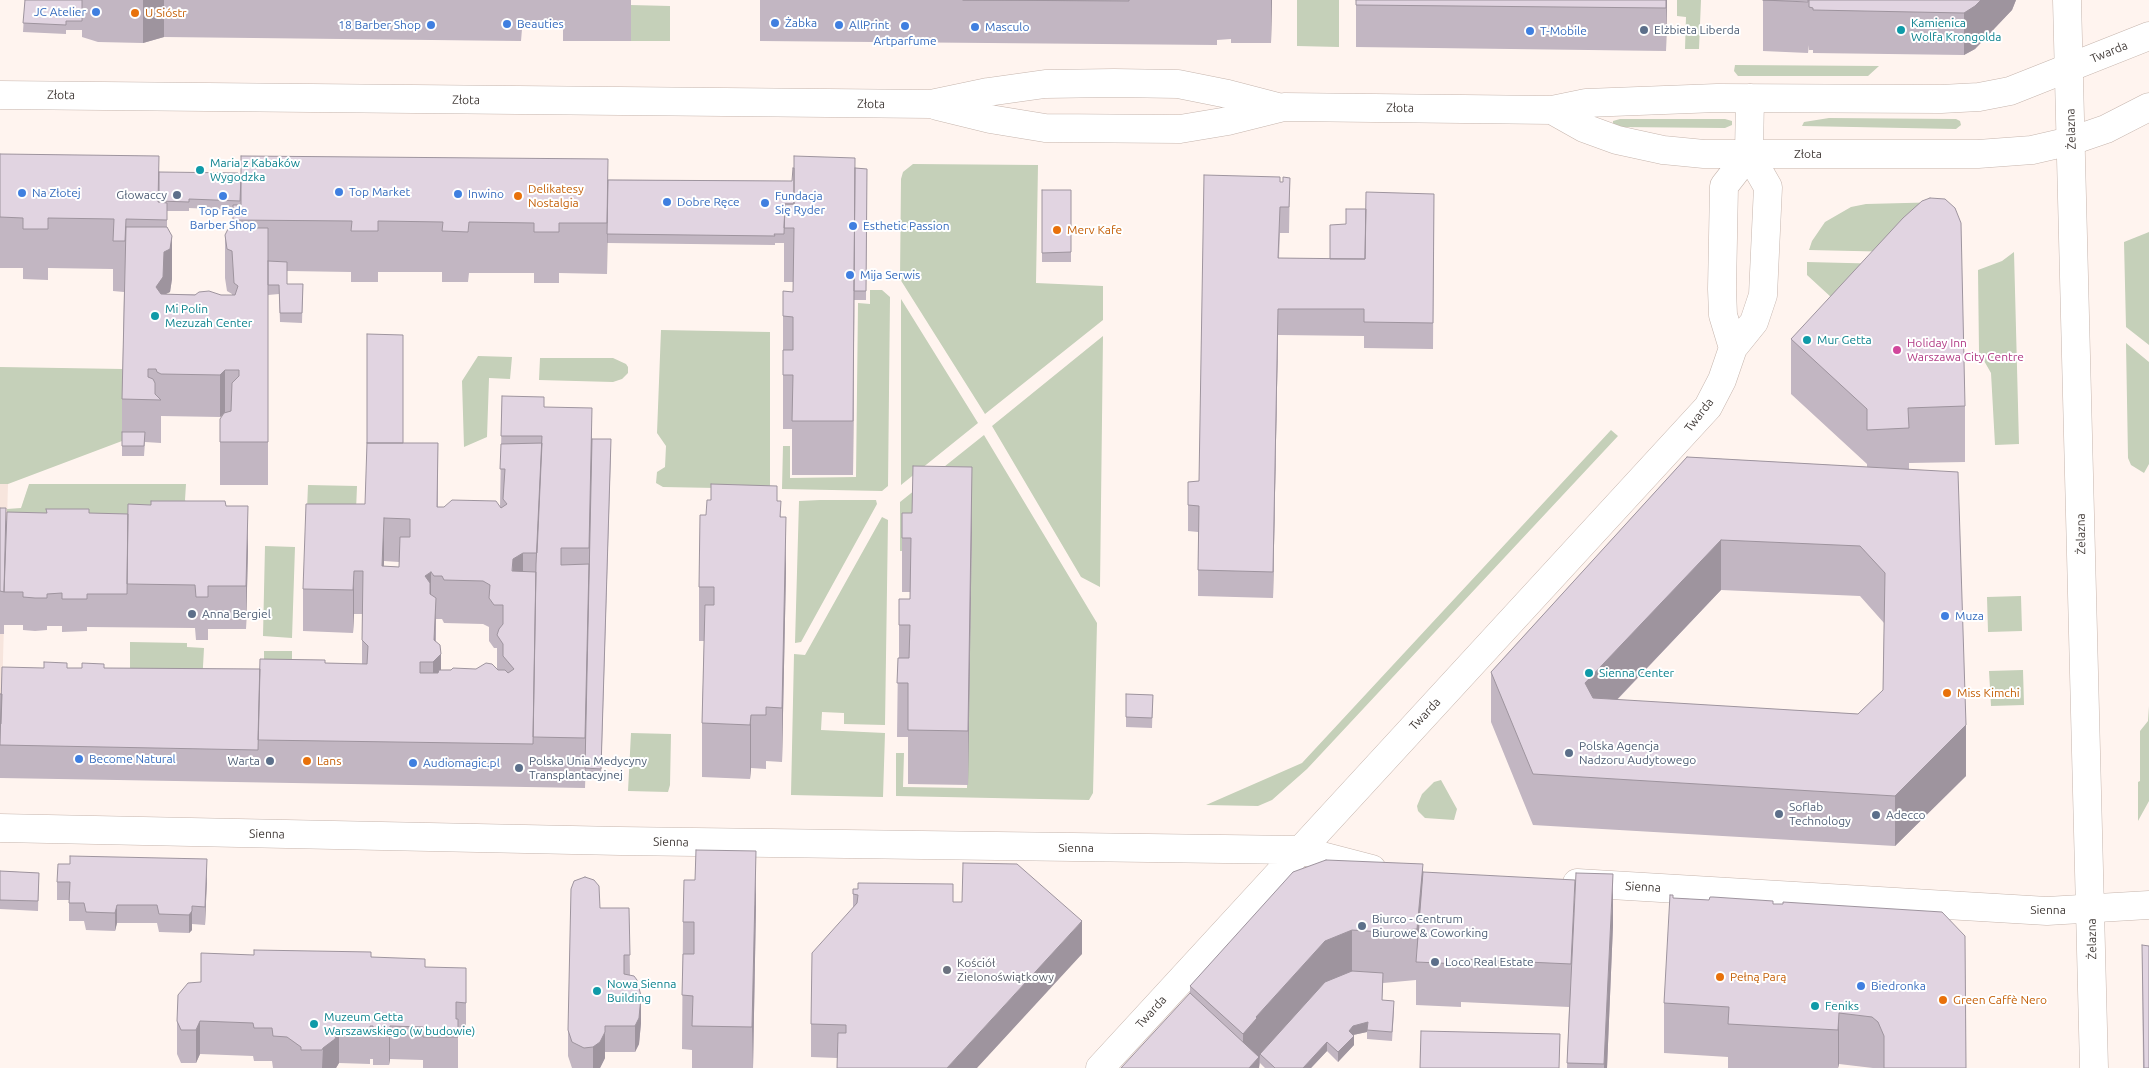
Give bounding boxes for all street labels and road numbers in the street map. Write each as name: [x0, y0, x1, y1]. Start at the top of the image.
street label: Twarda: [2088, 38, 2130, 66]
street label: Złota: [47, 88, 75, 102]
street label: Złota: [452, 93, 480, 107]
street label: Złota: [857, 97, 885, 111]
street label: Złota: [1386, 101, 1414, 115]
street label: Żelazna: [2063, 108, 2079, 150]
street label: Złota: [1794, 147, 1822, 161]
street label: Twarda: [1681, 395, 1717, 435]
street label: Żelazna: [2073, 513, 2089, 555]
street label: Twarda: [1406, 695, 1444, 733]
street label: Sienna: [249, 826, 285, 842]
street label: Sienna: [653, 834, 689, 850]
street label: Sienna: [1058, 841, 1094, 855]
street label: Sienna: [1625, 879, 1661, 895]
street label: Sienna: [2030, 903, 2066, 917]
street label: Żelazna: [2084, 918, 2100, 960]
street label: Twarda: [1133, 993, 1169, 1031]

